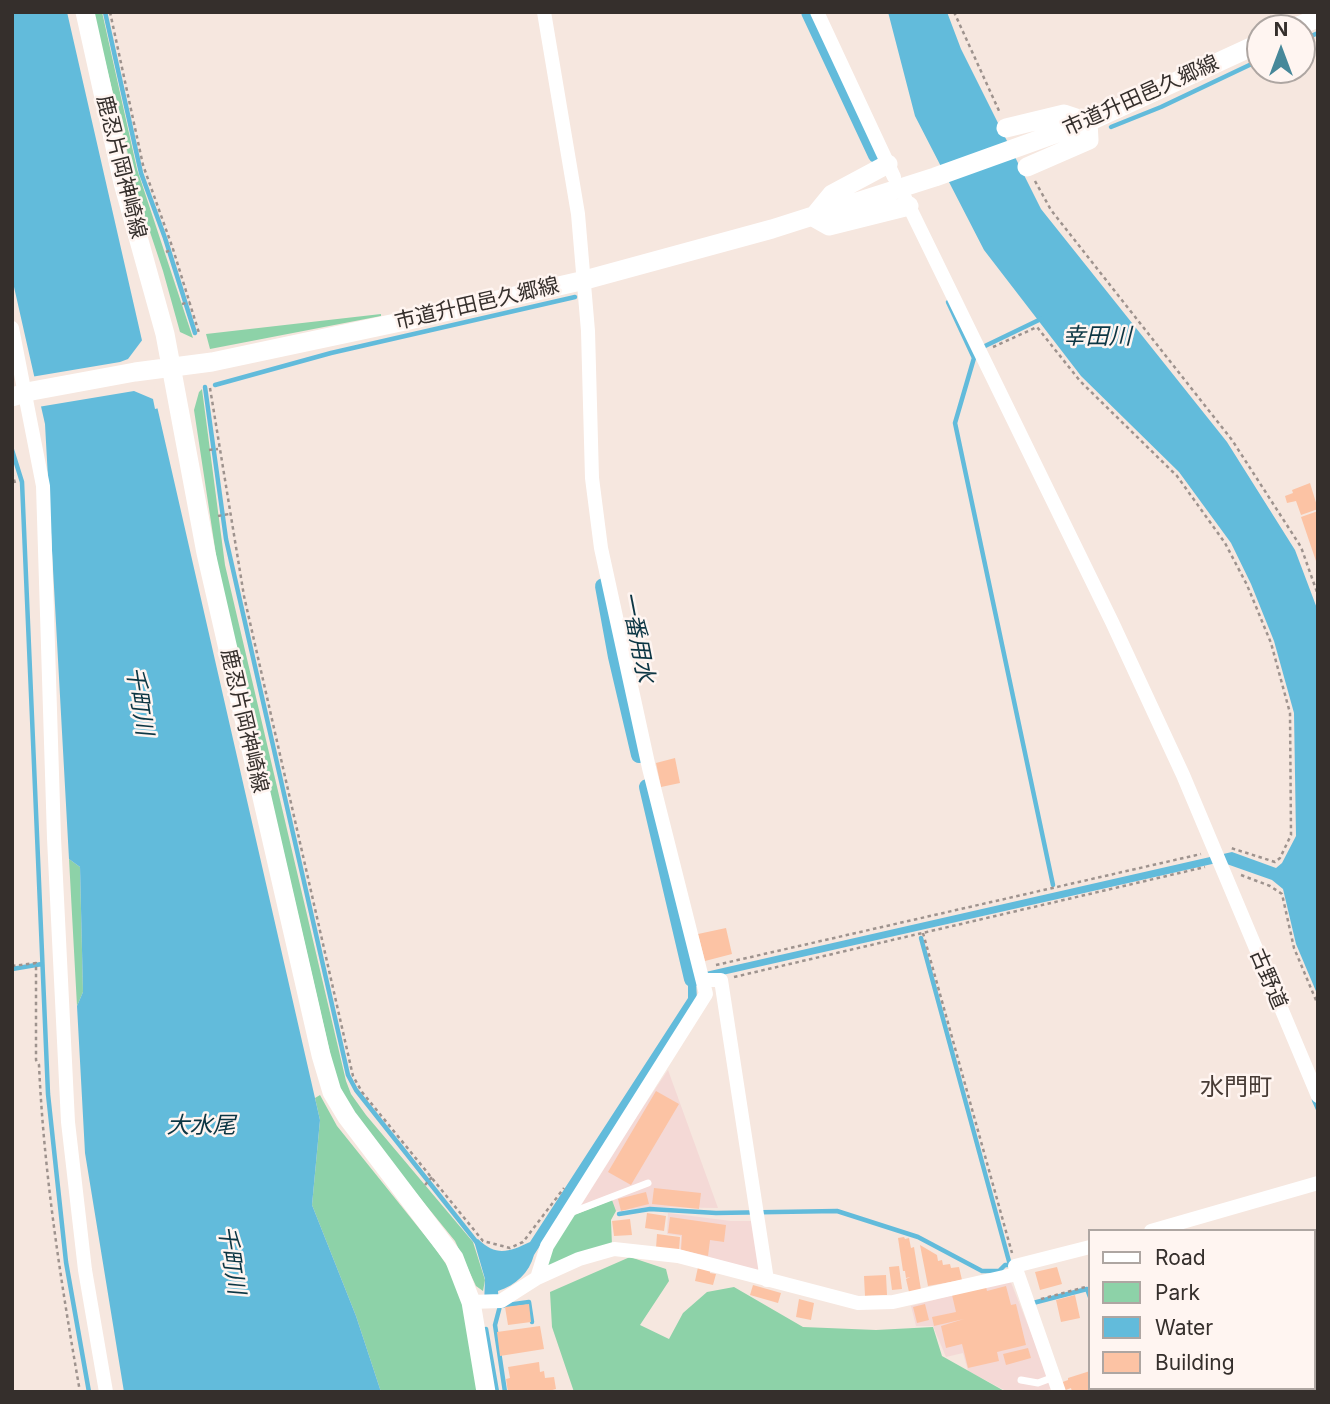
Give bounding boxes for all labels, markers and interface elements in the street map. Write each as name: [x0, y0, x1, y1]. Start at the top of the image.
north arrow: [1246, 14, 1316, 84]
text: N: [1274, 18, 1288, 41]
street label: 市道升田邑久郷線: [1059, 50, 1223, 142]
street label: 鹿忍片岡神崎線: [91, 93, 151, 241]
street label: 市道升田邑久郷線: [392, 273, 562, 335]
water label: 幸田川: [1063, 323, 1131, 351]
water label: 一番用水: [615, 589, 659, 685]
street label: 鹿忍片岡神崎線: [215, 647, 273, 795]
water label: 千町川: [120, 665, 158, 737]
street label: 古野道: [1244, 945, 1292, 1013]
district label: 水門町: [1200, 1074, 1272, 1102]
water label: 大水尾: [167, 1112, 235, 1140]
water label: 千町川: [212, 1224, 250, 1296]
legend: [1088, 1229, 1316, 1390]
text: Road: [1155, 1245, 1206, 1270]
text: Park: [1155, 1280, 1200, 1305]
text: Water: [1155, 1315, 1213, 1340]
text: Building: [1155, 1350, 1235, 1375]

